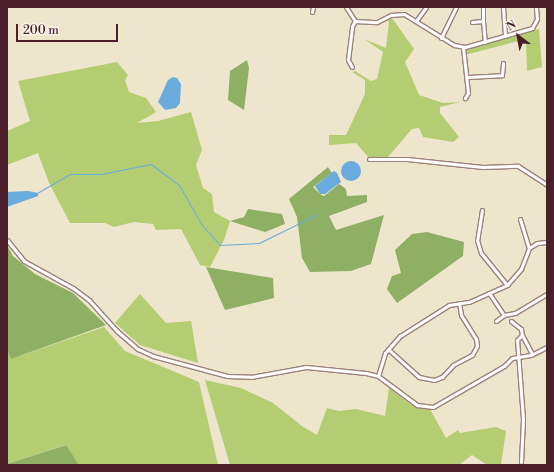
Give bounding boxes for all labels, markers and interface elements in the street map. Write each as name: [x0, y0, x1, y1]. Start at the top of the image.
scale bar: [18, 16, 120, 42]
north arrow: [498, 16, 538, 56]
text: N: [504, 18, 519, 34]
text: 200 m: [23, 23, 59, 38]

